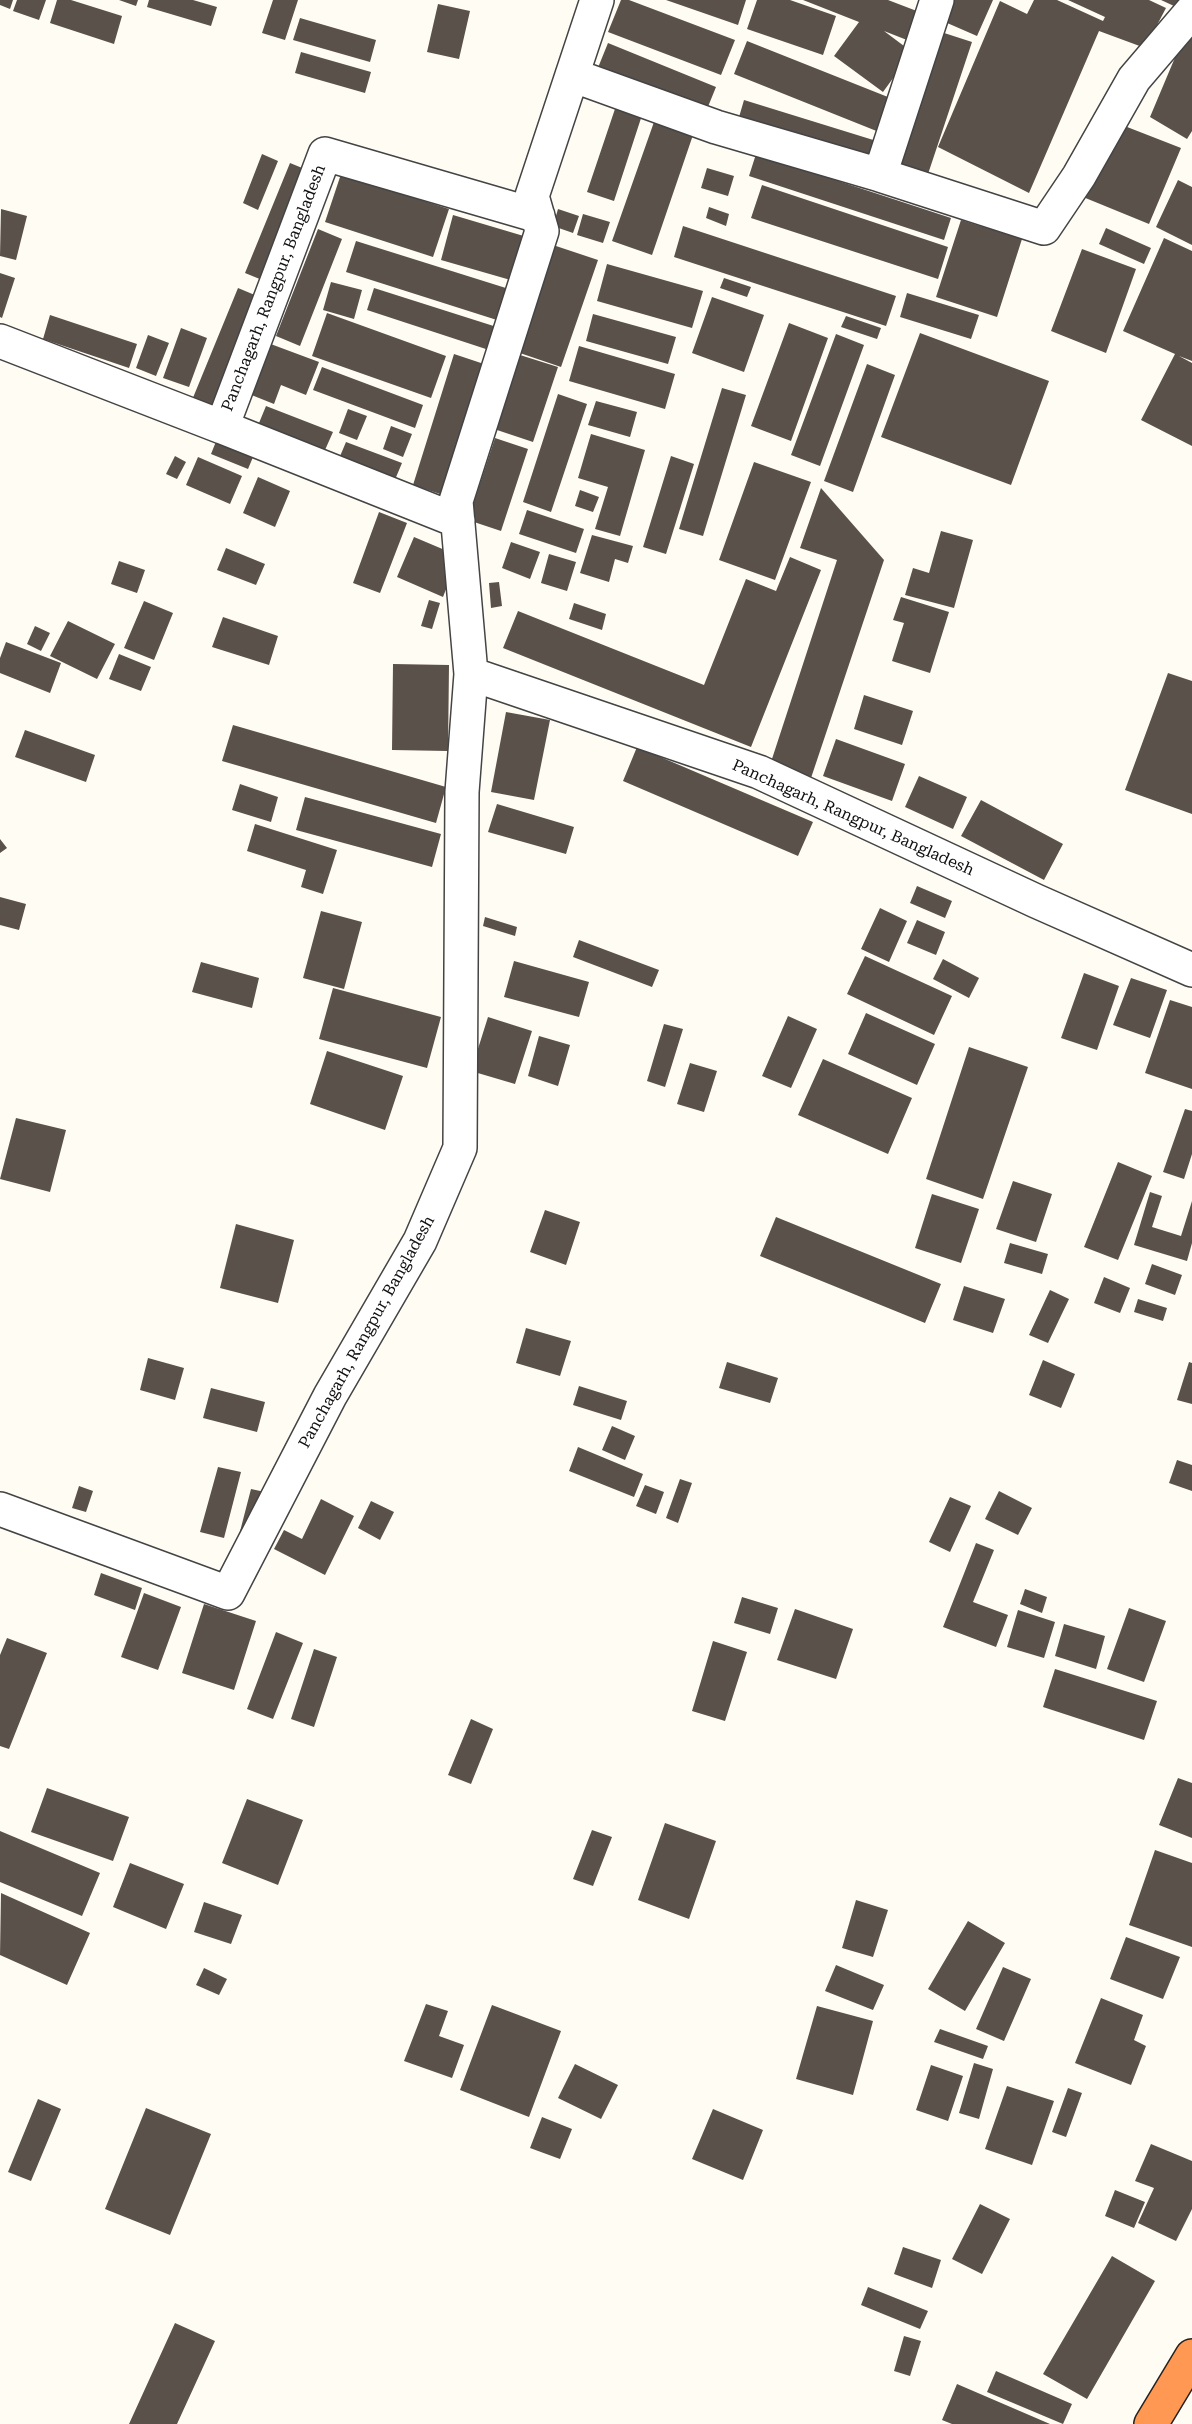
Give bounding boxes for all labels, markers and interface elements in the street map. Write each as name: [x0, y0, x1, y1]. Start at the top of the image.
street label: Panchagarh, Rangpur, Bangladesh: [218, 162, 330, 414]
street label: Panchagarh, Rangpur, Bangladesh: [729, 756, 977, 880]
street label: Panchagarh, Rangpur, Bangladesh: [295, 1212, 439, 1452]

